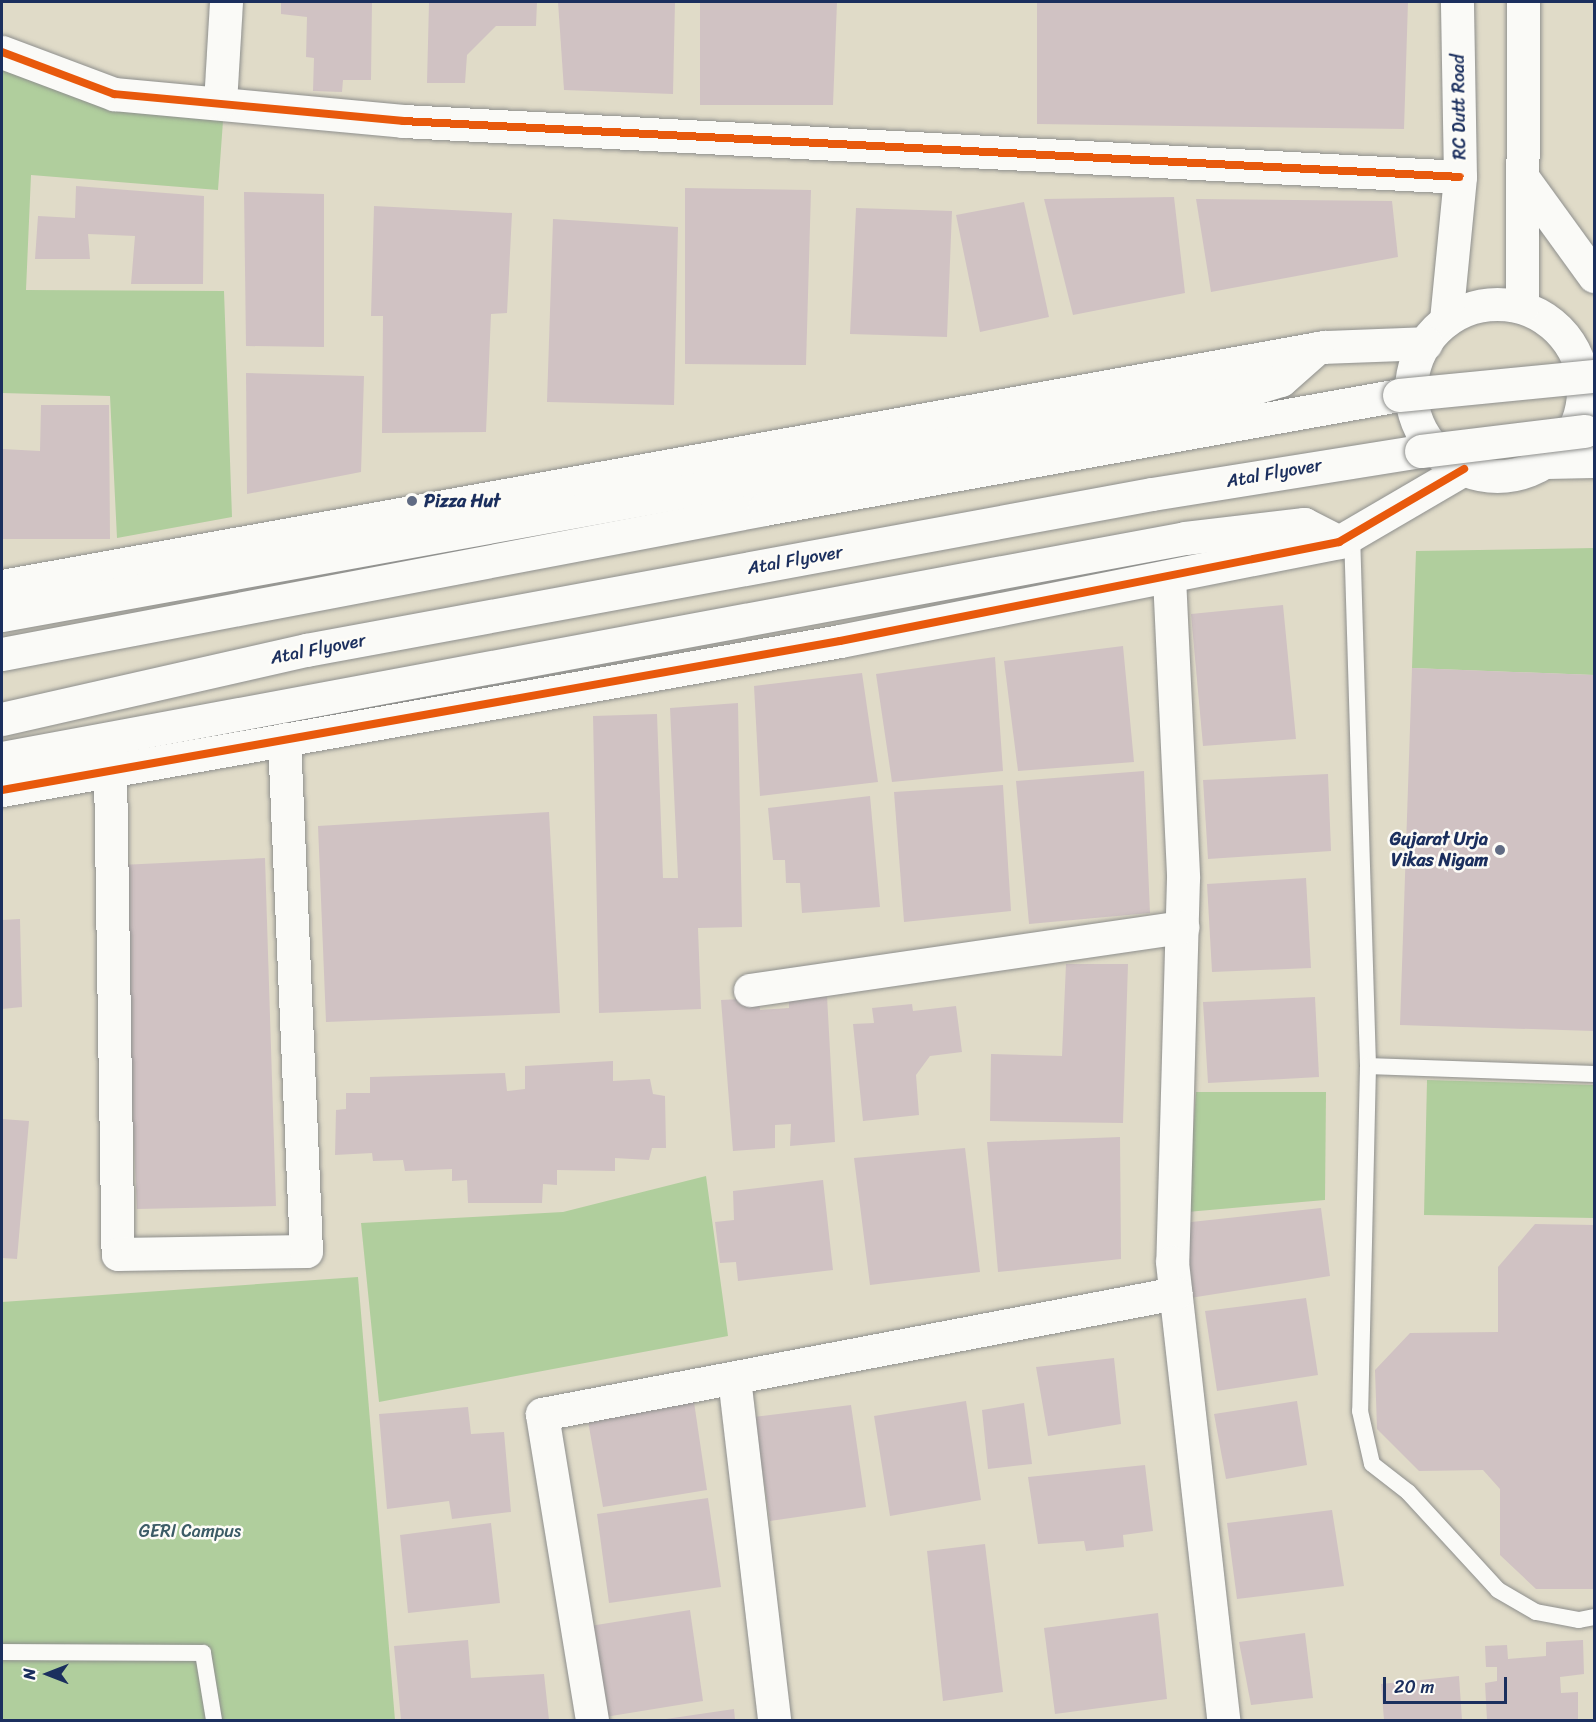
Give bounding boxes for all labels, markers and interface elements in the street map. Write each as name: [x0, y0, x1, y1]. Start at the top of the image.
street label: RC Dutt Road: [1447, 54, 1471, 160]
street label: Atal Flyover: [1224, 454, 1324, 492]
place label: Pizza Hut: [424, 490, 501, 512]
marker: Pizza Hut: [405, 494, 419, 508]
street label: Atal Flyover: [745, 541, 845, 579]
street label: Atal Flyover: [268, 629, 368, 669]
place label: Gujarat Urja Vikas Nigam: [1390, 829, 1488, 872]
marker: Gujarat Urja Vikas Nigam: [1493, 843, 1507, 857]
park label: GERI Campus: [139, 1520, 241, 1542]
north arrow: [18, 1644, 78, 1704]
scale bar: [1386, 1665, 1510, 1703]
text: N: [15, 1668, 44, 1680]
text: 20 m: [1394, 1671, 1434, 1703]

